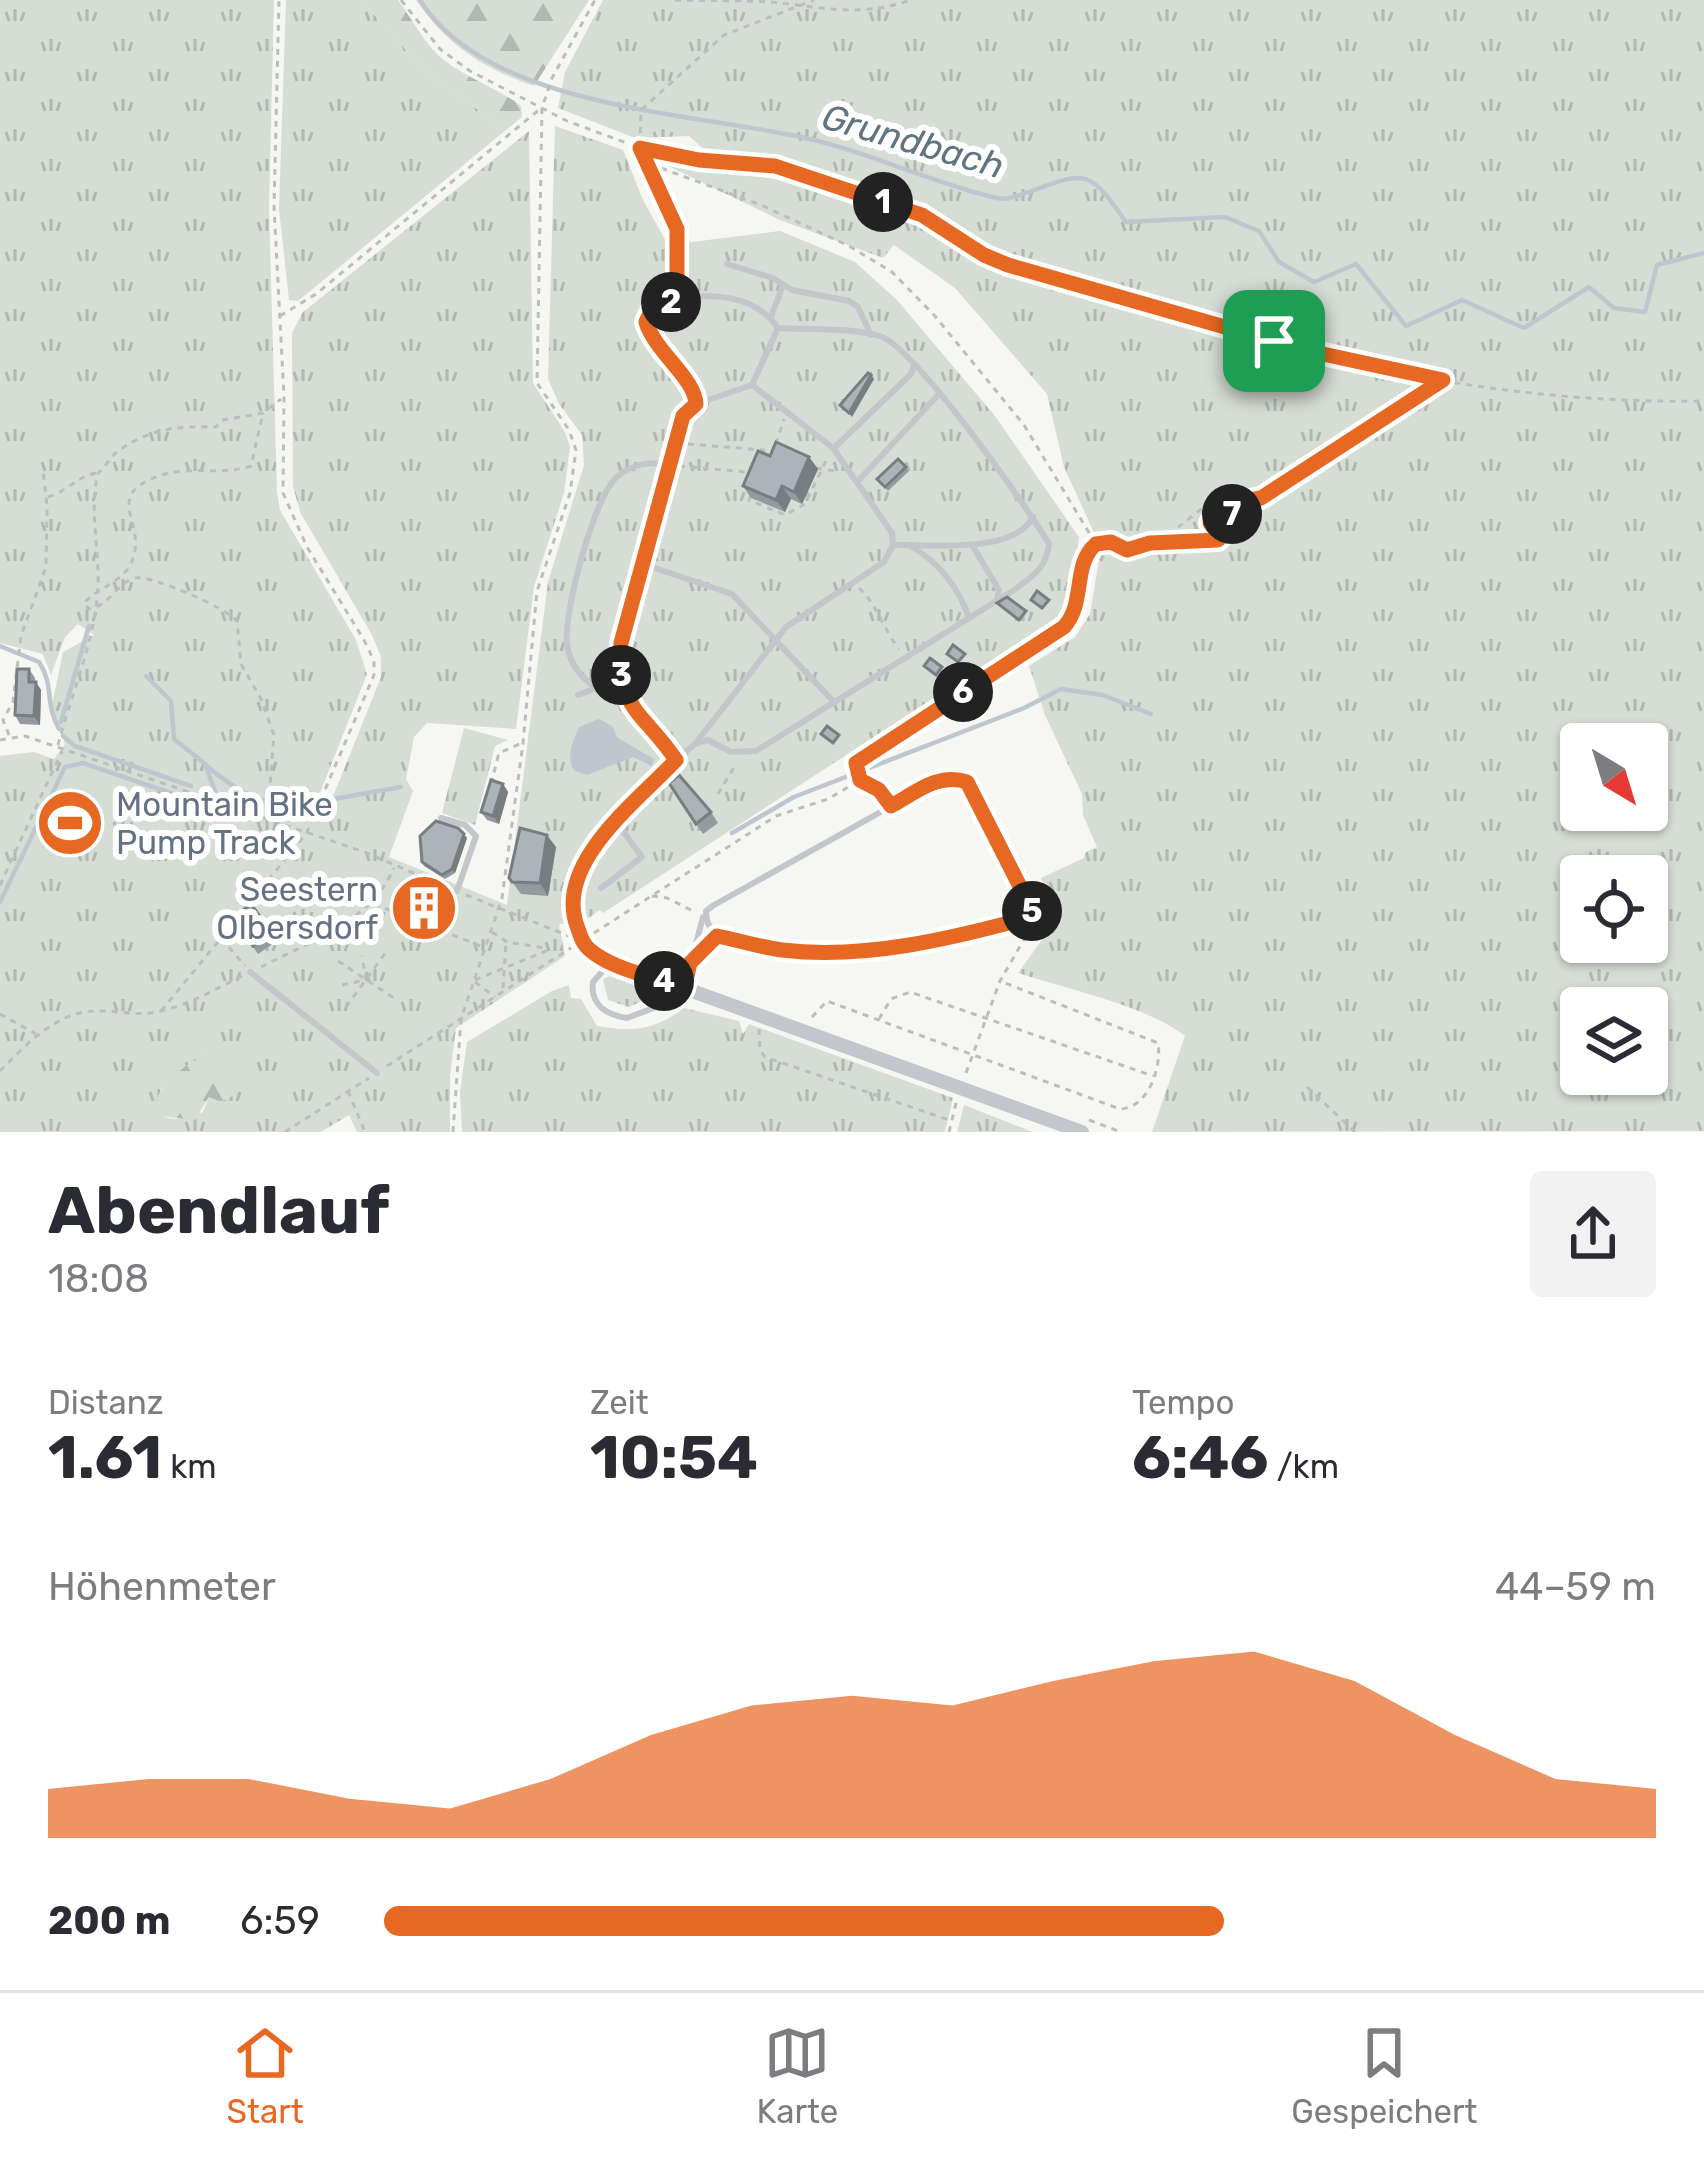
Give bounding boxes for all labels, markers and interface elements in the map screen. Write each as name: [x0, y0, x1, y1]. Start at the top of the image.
water label: Grundbach: [817, 95, 1009, 187]
pin: 1: [853, 172, 913, 232]
text: 1: [875, 182, 891, 221]
pin: 2: [641, 272, 701, 332]
text: 2: [660, 282, 682, 321]
pin: [1223, 290, 1325, 392]
icon: arrive: [1241, 308, 1307, 374]
pin: 7: [1202, 484, 1262, 544]
text: 7: [1223, 494, 1241, 533]
pin: 3: [591, 645, 651, 705]
text: 3: [610, 655, 632, 694]
pin: 6: [933, 662, 993, 722]
text: 6: [952, 672, 974, 711]
north arrow: [1560, 723, 1668, 831]
map controls: [1560, 723, 1668, 1095]
place label: Mountain Bike Pump Track: [116, 785, 333, 862]
sports icon: Mountain Bike Pump Track: [35, 788, 105, 858]
button: locate: [1560, 855, 1668, 963]
place label: Seestern Olbersdorf: [216, 870, 378, 947]
building icon: Seestern Olbersdorf: [389, 873, 459, 943]
pin: 5: [1002, 881, 1062, 941]
text: 5: [1021, 891, 1043, 930]
pin: 4: [634, 951, 694, 1011]
text: 4: [653, 961, 675, 1000]
button: layers: [1560, 987, 1668, 1095]
text: Abendlauf: [48, 1171, 390, 1250]
button: share: [1530, 1171, 1656, 1297]
text: 18:08: [48, 1256, 149, 1302]
text: Distanz: [48, 1383, 163, 1422]
text: Zeit: [590, 1383, 649, 1422]
text: Tempo: [1132, 1383, 1234, 1422]
text: 1.61: [48, 1422, 162, 1493]
text: 10:54: [590, 1422, 758, 1493]
text: 6:46: [1132, 1422, 1269, 1493]
text: km: [162, 1447, 217, 1486]
text: /km: [1269, 1447, 1339, 1486]
text: Höhenmeter: [48, 1564, 276, 1610]
text: 44–59 m: [1495, 1564, 1656, 1610]
text: 200 m: [48, 1898, 170, 1944]
text: 6:59: [240, 1898, 320, 1944]
tab: Start: [227, 2020, 304, 2131]
tab: Karte: [757, 2020, 838, 2131]
tab: Gespeichert: [1291, 2020, 1478, 2131]

